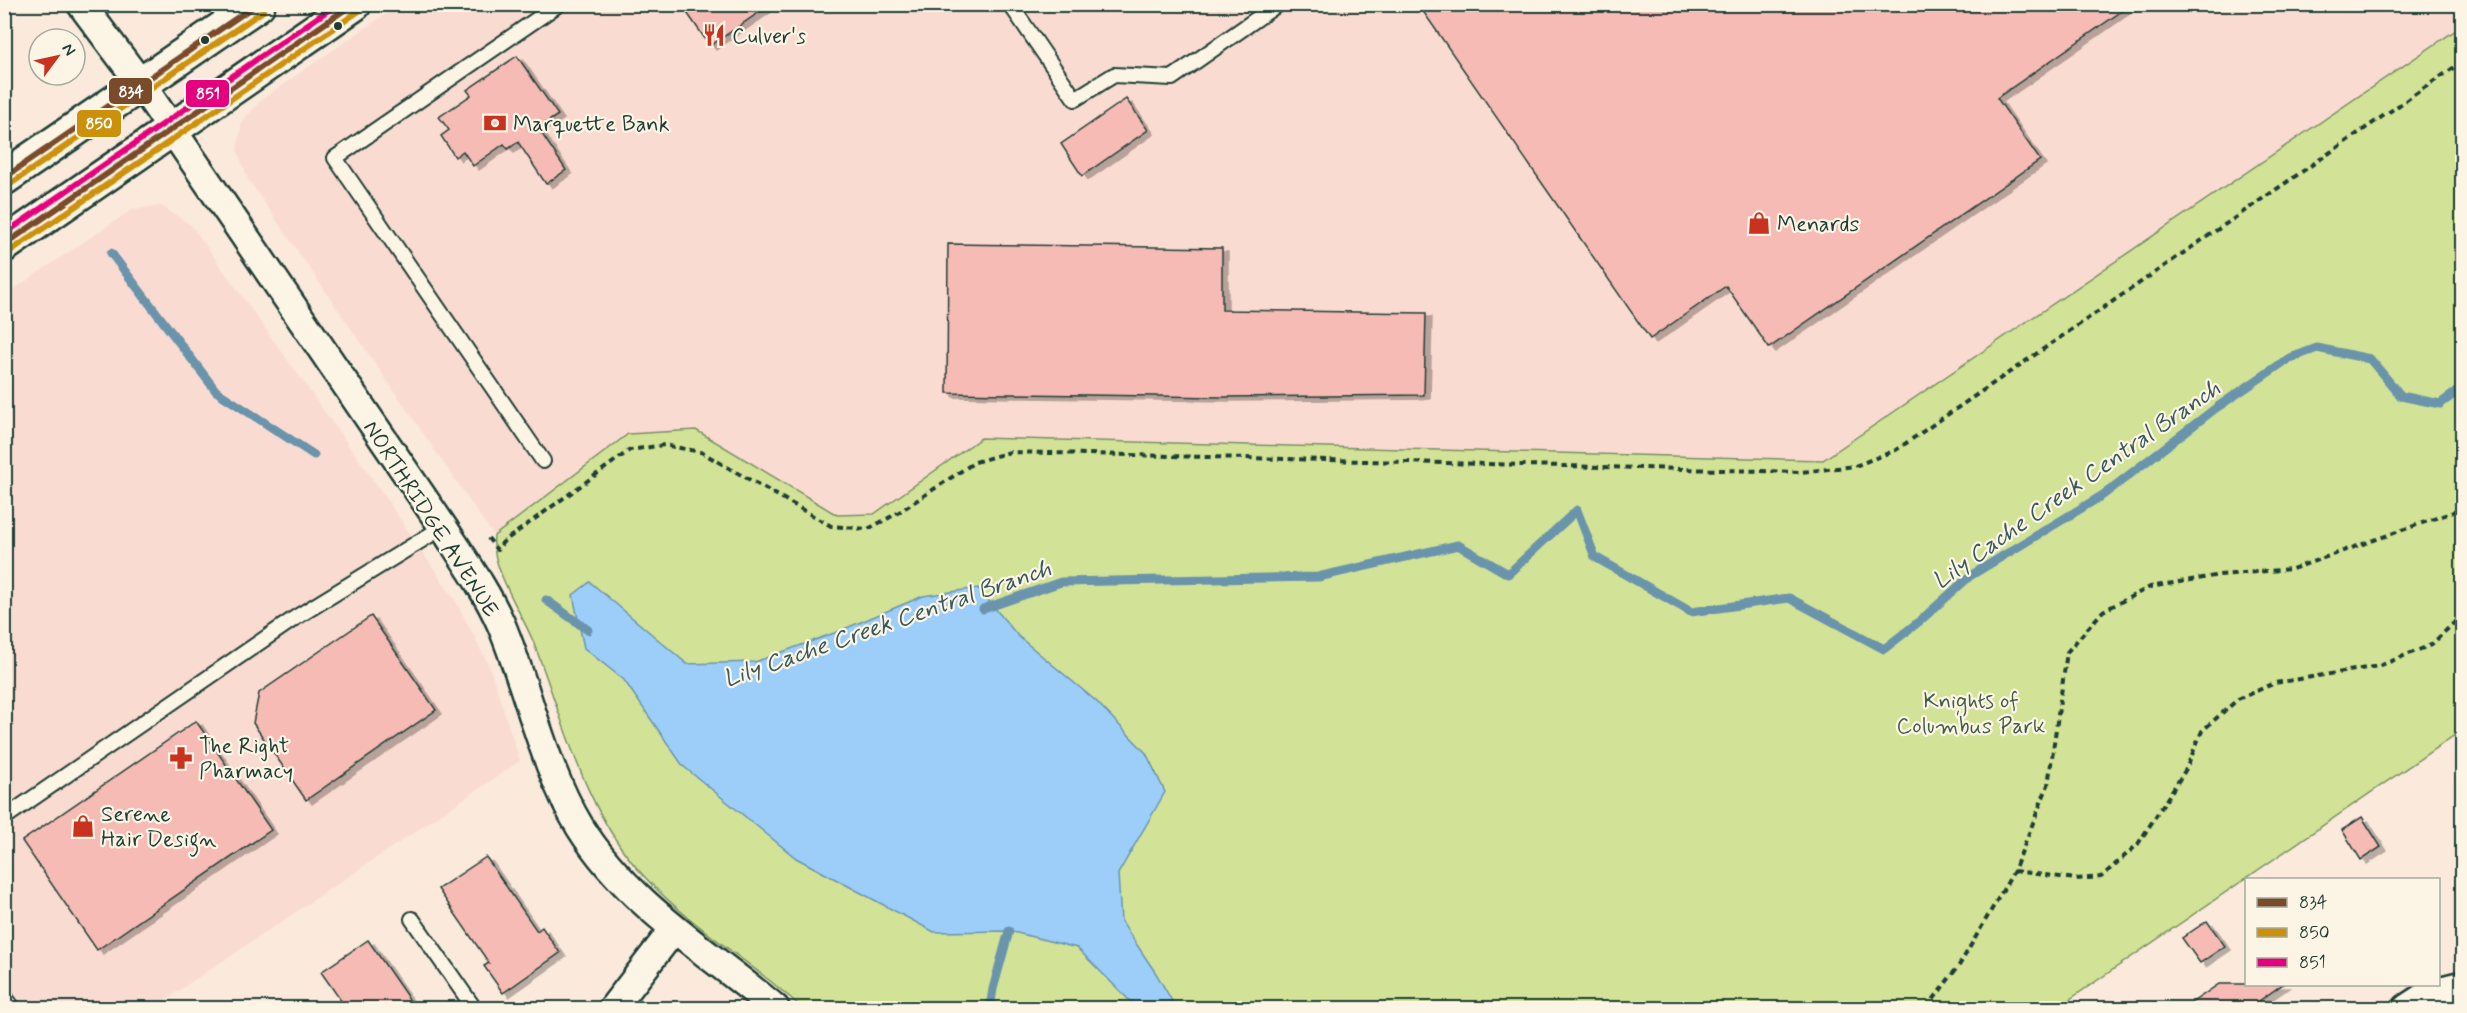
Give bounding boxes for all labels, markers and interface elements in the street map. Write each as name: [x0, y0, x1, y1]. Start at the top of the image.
unlabelled marker: [332, 20, 344, 32]
restaurant icon: Culver's: [701, 22, 727, 48]
place label: Culver's: [732, 23, 806, 51]
north arrow: [27, 27, 87, 87]
unlabelled marker: [199, 34, 211, 46]
text: N: [57, 39, 80, 60]
line badge: 834: [108, 77, 153, 105]
line badge: 851: [185, 79, 230, 108]
text: 834: [118, 82, 144, 103]
text: 851: [196, 84, 220, 105]
line badge: 850: [76, 109, 122, 138]
bank icon: Marquette Bank: [482, 110, 508, 136]
place label: Marquette Bank: [513, 111, 670, 139]
text: 850: [85, 114, 113, 135]
shop icon: Menards: [1746, 210, 1772, 236]
place label: Menards: [1777, 211, 1860, 239]
water label: Lily Cache Creek Central Branch: [1927, 374, 2227, 597]
street label: NORTHRIDGE AVENUE: [356, 416, 505, 623]
water label: Lily Cache Creek Central Branch: [719, 554, 1056, 695]
park label: Knights of Columbus Park: [1897, 688, 2045, 741]
place label: The Right Pharmacy: [199, 733, 293, 786]
pharmacy icon: The Right Pharmacy: [168, 745, 194, 771]
place label: Serene Hair Design: [101, 801, 217, 857]
shop icon: Serene Hair Design: [70, 813, 96, 839]
legend: [2245, 878, 2440, 986]
text: 834: [2299, 891, 2328, 915]
text: 850: [2299, 921, 2330, 945]
text: 851: [2299, 951, 2326, 975]

